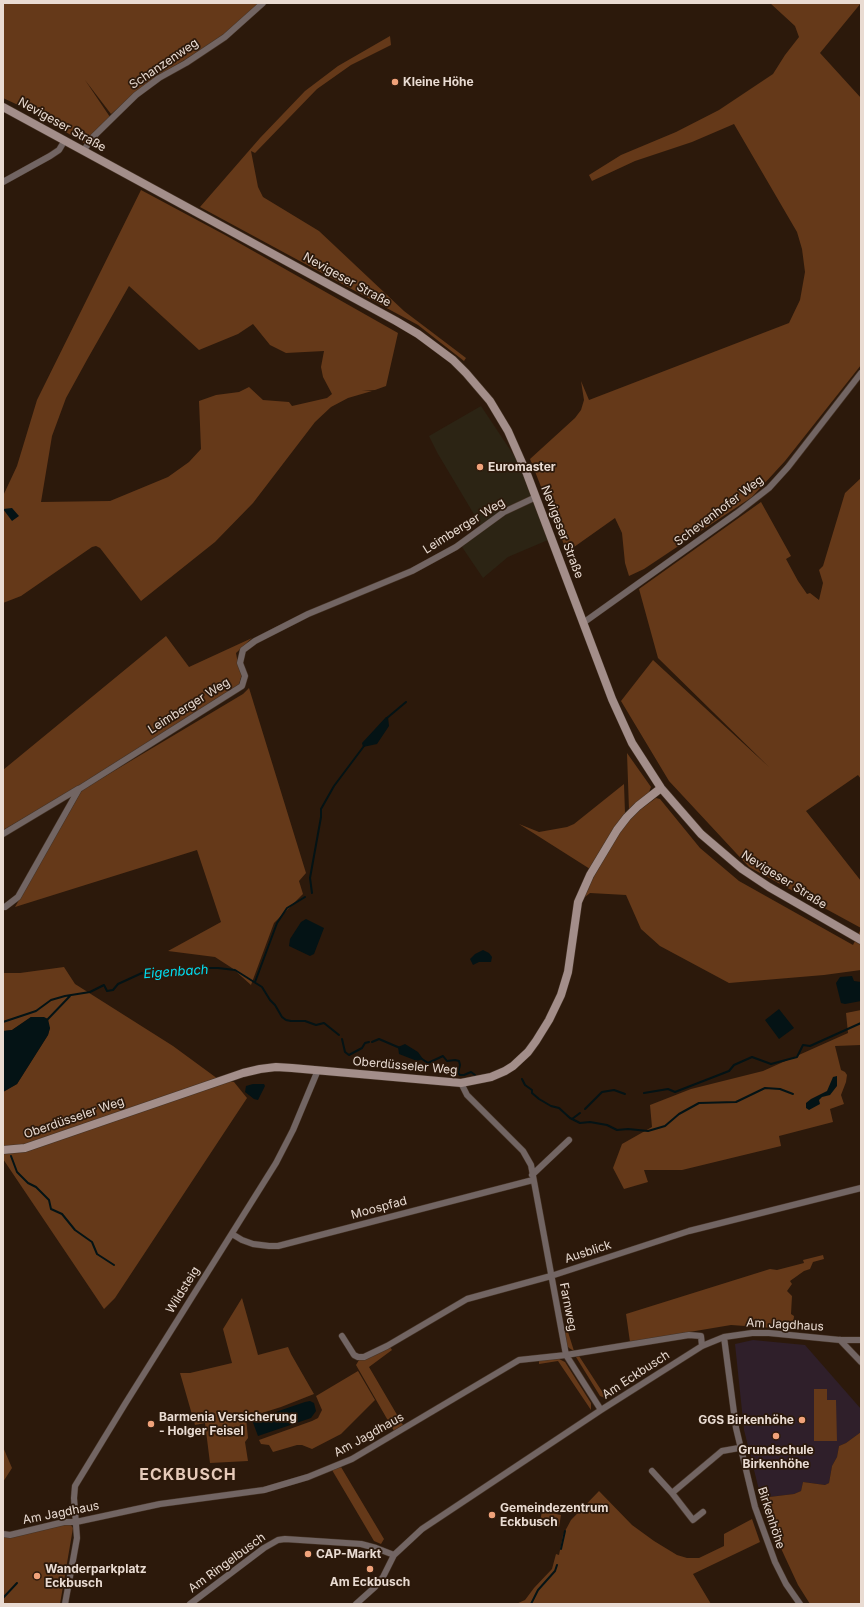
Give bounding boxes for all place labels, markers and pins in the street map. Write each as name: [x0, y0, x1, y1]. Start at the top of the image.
place label: Kleine Höhe: [403, 75, 474, 89]
marker: Kleine Höhe: [390, 77, 400, 87]
place label: Euromaster: [488, 460, 556, 474]
marker: Euromaster: [475, 462, 485, 472]
place label: Barmenia Versicherung - Holger Feisel: [159, 1410, 297, 1438]
place label: GGS Birkenhöhe: [698, 1413, 794, 1427]
marker: GGS Birkenhöhe: [797, 1415, 807, 1425]
marker: Barmenia Versicherung - Holger Feisel: [146, 1419, 156, 1429]
marker: Grundschule Birkenhöhe: [771, 1431, 781, 1441]
place label: Grundschule Birkenhöhe: [738, 1443, 814, 1471]
place label: Gemeindezentrum Eckbusch: [500, 1501, 608, 1529]
marker: Gemeindezentrum Eckbusch: [487, 1510, 497, 1520]
place label: CAP-Markt: [316, 1547, 381, 1561]
marker: CAP-Markt: [303, 1549, 313, 1559]
place label: Wanderparkplatz Eckbusch: [45, 1562, 147, 1590]
marker: Am Eckbusch: [365, 1564, 375, 1574]
marker: Wanderparkplatz Eckbusch: [32, 1571, 42, 1581]
place label: Am Eckbusch: [330, 1575, 410, 1589]

